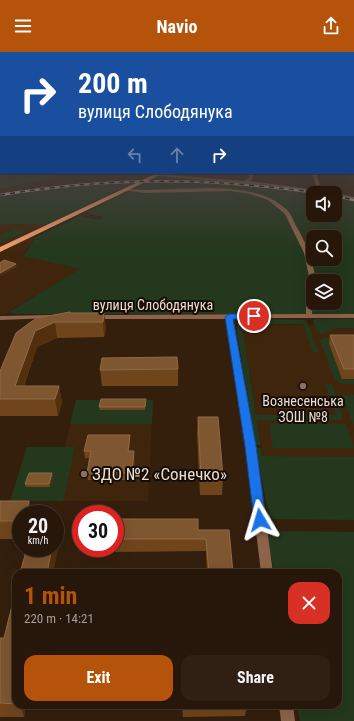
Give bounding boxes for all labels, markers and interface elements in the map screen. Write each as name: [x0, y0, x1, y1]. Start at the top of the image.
icon: menu: [12, 15, 34, 37]
icon: share: [320, 15, 342, 37]
text: Navio: [157, 16, 197, 37]
text: 200 m: [78, 67, 148, 100]
icon: right: [12, 68, 64, 120]
text: вулиця Слободянука: [78, 101, 233, 122]
icon: left: [124, 144, 146, 166]
icon: ahead: [166, 144, 188, 166]
icon: right: [208, 144, 230, 166]
map controls: [306, 186, 342, 310]
button: sound: [306, 186, 342, 222]
button: search: [306, 230, 342, 266]
button: layers: [306, 274, 342, 310]
street label: вулиця Слободянука: [93, 297, 213, 313]
pin: [237, 299, 271, 333]
icon: arrive: [243, 305, 265, 327]
marker: Вознесенська ЗОШ №8: [298, 381, 308, 391]
place label: Вознесенська ЗОШ №8: [262, 393, 344, 425]
place label: ЗДО №2 «Сонечко»: [92, 464, 227, 484]
marker: ЗДО №2 «Сонечко»: [79, 469, 89, 479]
position arrow: [239, 499, 281, 541]
speed limit sign: 30: [72, 505, 124, 557]
text: 20: [28, 514, 48, 538]
text: km/h: [28, 535, 48, 546]
text: 1 min: [24, 582, 77, 610]
button: close: [288, 582, 330, 624]
text: 220 m · 14:21: [24, 611, 94, 626]
button: Exit: [24, 655, 173, 701]
button: Share: [181, 655, 330, 701]

